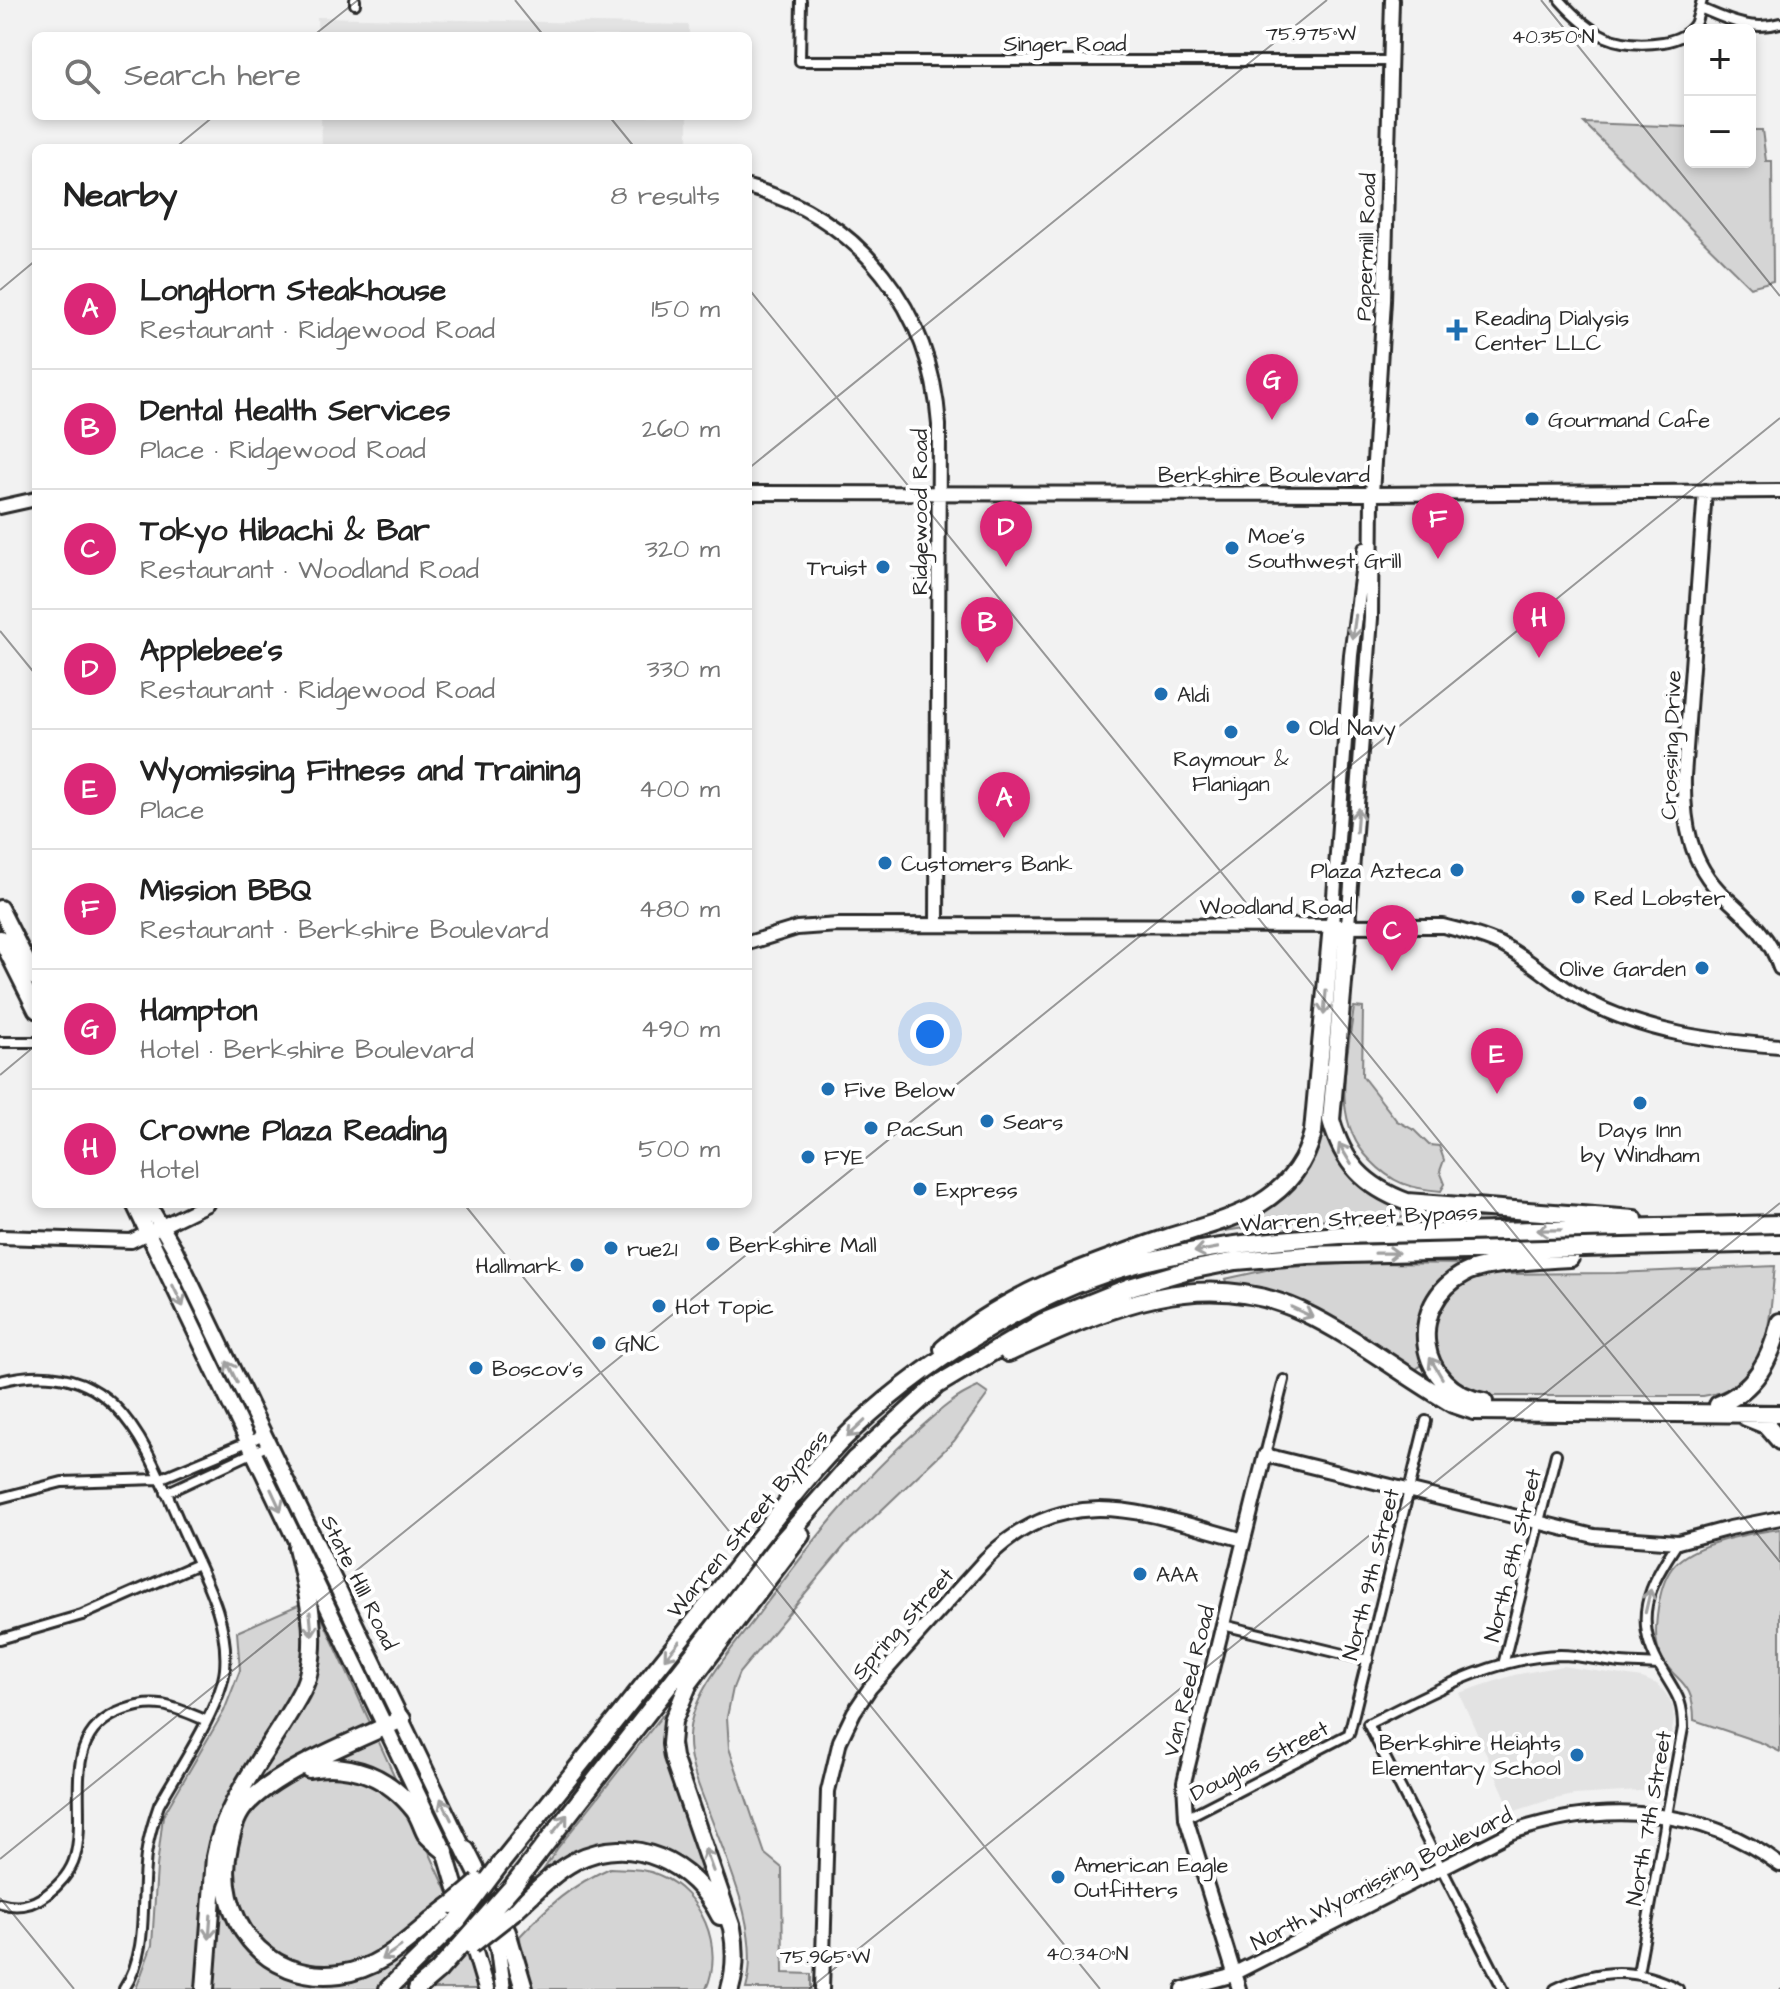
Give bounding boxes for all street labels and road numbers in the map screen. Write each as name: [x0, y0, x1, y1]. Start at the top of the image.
street label: Singer Road: [1003, 29, 1127, 61]
street label: Papermill Road: [1348, 172, 1385, 322]
street label: Ridgewood Road: [905, 429, 937, 595]
street label: Berkshire Boulevard: [1158, 460, 1370, 491]
street label: Crossing Drive: [1653, 670, 1691, 820]
street label: Woodland Road: [1200, 892, 1353, 923]
street label: Warren Street Bypass: [1240, 1197, 1479, 1241]
street label: Warren Street Bypass: [660, 1423, 837, 1626]
street label: North 8th Street: [1477, 1465, 1550, 1645]
street label: North 9th Street: [1335, 1485, 1408, 1663]
street label: State Hill Road: [313, 1510, 405, 1655]
street label: Spring Street: [844, 1561, 963, 1687]
street label: Van Reed Road: [1156, 1602, 1223, 1760]
street label: Douglas Street: [1185, 1713, 1335, 1810]
street label: North 7th Street: [1619, 1728, 1680, 1908]
street label: North Wyomissing Boulevard: [1246, 1800, 1518, 1960]

